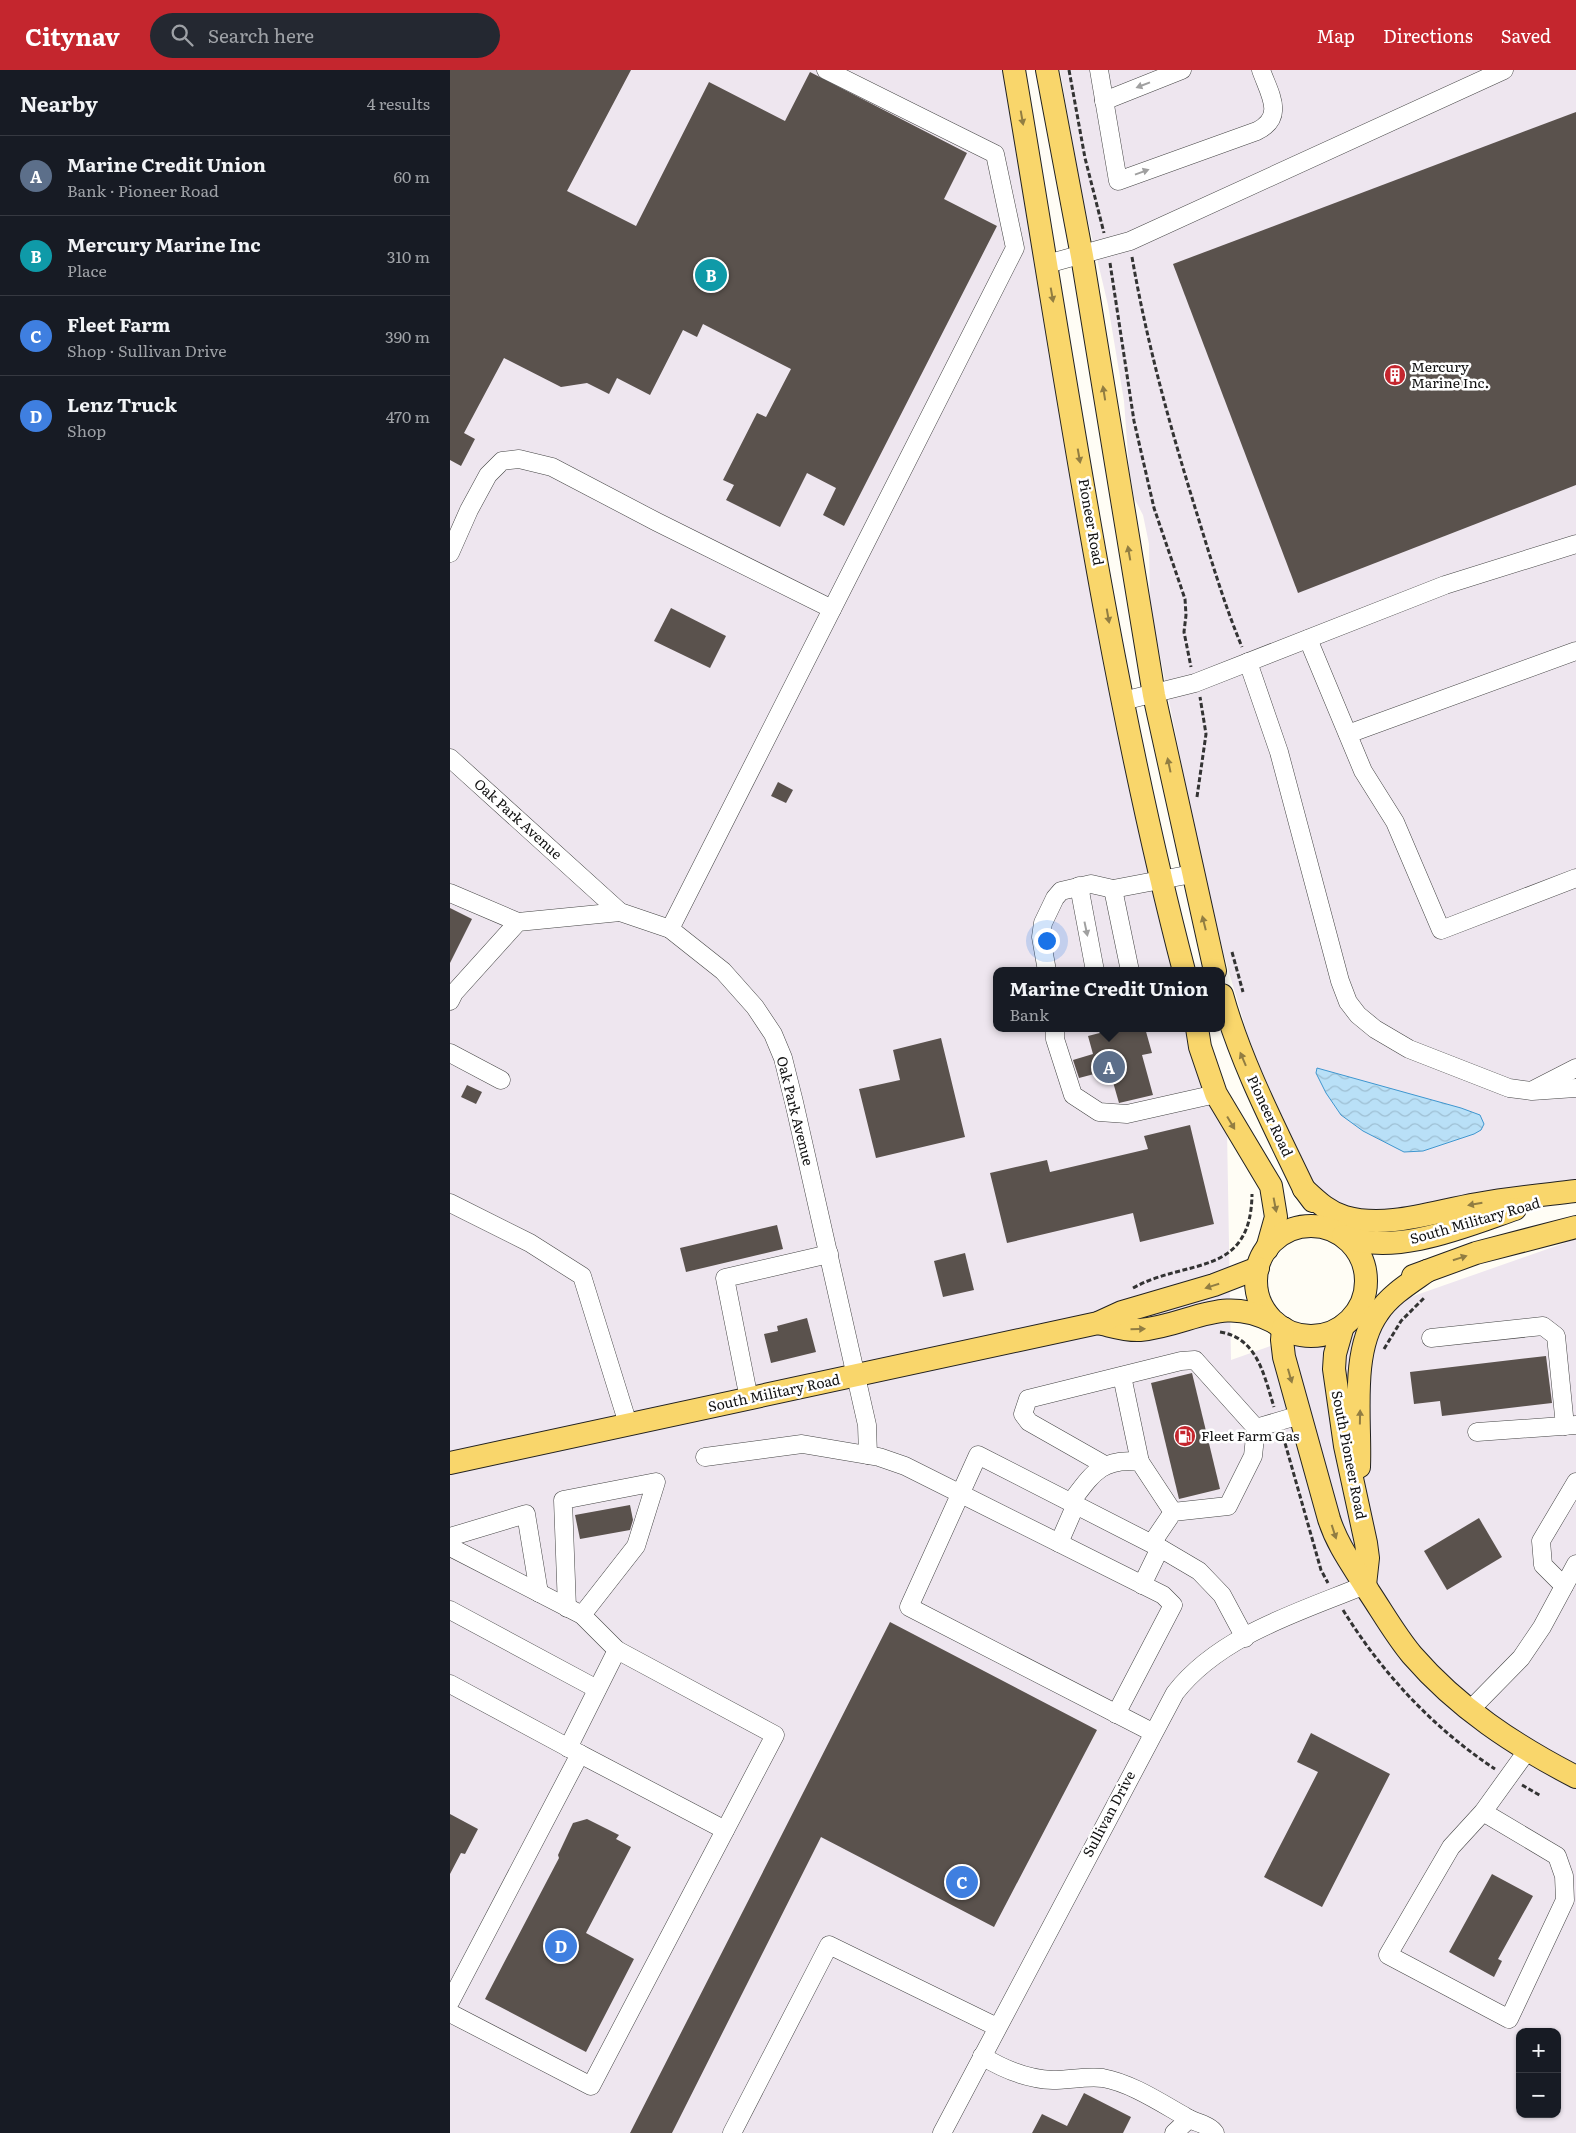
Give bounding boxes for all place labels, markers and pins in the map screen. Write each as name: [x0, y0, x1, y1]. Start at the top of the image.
pin: B: [695, 256, 727, 294]
place label: Mercury Marine Inc.: [1411, 356, 1489, 392]
building icon: Mercury Marine Inc.: [1383, 363, 1407, 387]
pin: A: [1093, 1048, 1125, 1086]
fuel station icon: Fleet Farm Gas: [1173, 1424, 1197, 1448]
place label: Fleet Farm Gas: [1201, 1425, 1299, 1445]
pin: C: [946, 1863, 978, 1901]
pin: D: [545, 1927, 577, 1965]

